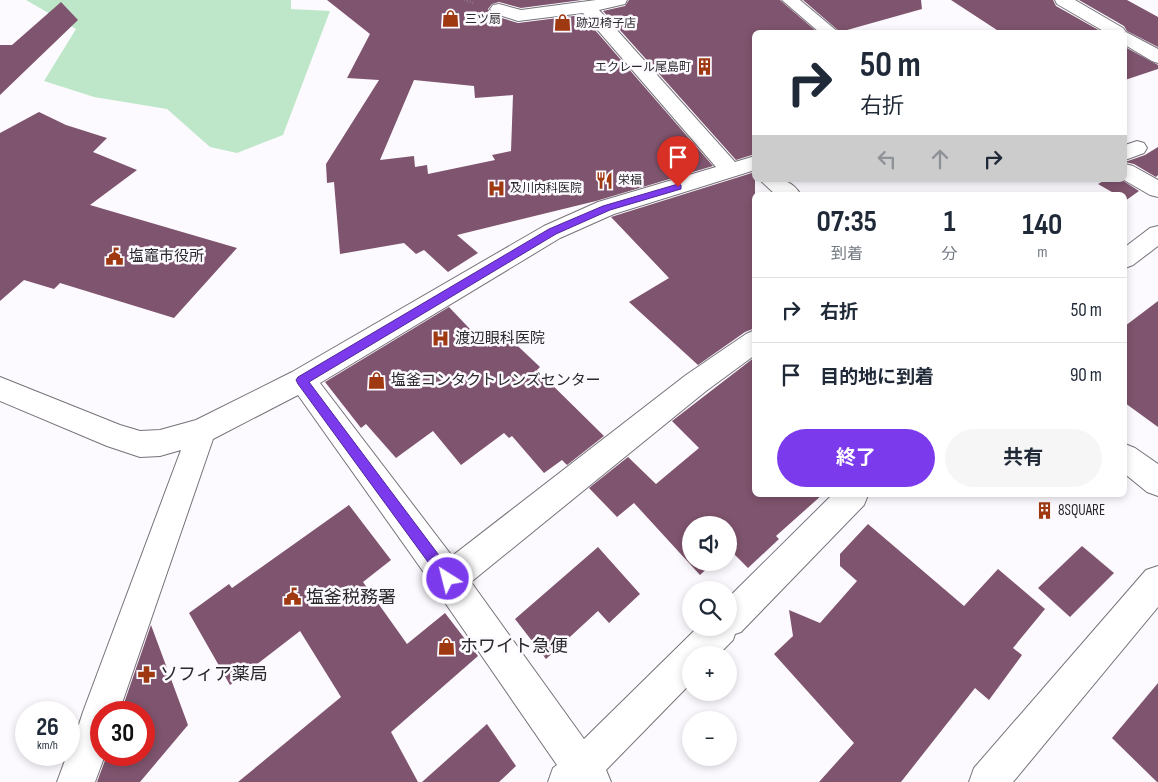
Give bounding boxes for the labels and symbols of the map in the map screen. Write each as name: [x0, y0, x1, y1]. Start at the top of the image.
shop icon: 三ツ扇: [441, 9, 461, 29]
place label: 三ツ扇: [465, 12, 501, 27]
shop icon: 跡辺椅子店: [552, 13, 572, 33]
place label: 跡辺椅子店: [576, 16, 636, 31]
building icon: エクレール尾島町: [695, 57, 715, 77]
place label: エクレール尾島町: [595, 60, 691, 75]
pin: [657, 136, 699, 187]
restaurant icon: 栄福: [594, 170, 614, 190]
place label: 栄福: [618, 173, 642, 188]
hospital icon: 及川内科医院: [486, 178, 506, 198]
place label: 及川内科医院: [510, 181, 582, 196]
public building icon: 塩竈市役所: [105, 246, 125, 266]
place label: 塩竈市役所: [129, 247, 204, 266]
hospital icon: 渡辺眼科医院: [431, 328, 451, 348]
place label: 渡辺眼科医院: [455, 329, 545, 348]
shop icon: 塩釜コンタクトレンズセンター: [367, 370, 387, 390]
place label: 塩釜コンタクトレンズセンター: [391, 371, 601, 390]
building icon: 8SQUARE: [1034, 500, 1054, 520]
place label: 8SQUARE: [1058, 501, 1105, 520]
position arrow: [421, 552, 473, 604]
public building icon: 塩釜税務署: [282, 587, 302, 607]
place label: 塩釜税務署: [306, 587, 396, 608]
shop icon: ホワイト急便: [436, 636, 456, 656]
place label: ホワイト急便: [460, 636, 568, 657]
pharmacy icon: ソフィア薬局: [136, 664, 156, 684]
place label: ソフィア薬局: [160, 664, 268, 685]
speed limit sign: 30: [90, 701, 155, 766]

